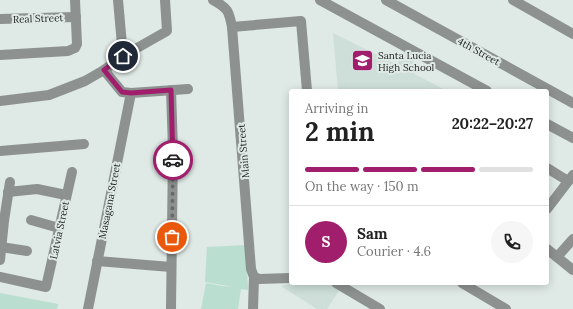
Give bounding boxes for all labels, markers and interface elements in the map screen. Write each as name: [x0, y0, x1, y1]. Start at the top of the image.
street label: Real Street: [13, 11, 64, 26]
street label: 4th Street: [455, 35, 502, 68]
pin: [106, 39, 140, 73]
icon: home: [112, 45, 134, 67]
school or university icon: Santa Lucia High School: [349, 48, 375, 74]
place label: Santa Lucia High School: [378, 49, 435, 74]
text: Arriving in: [305, 100, 368, 117]
text: 20:22–20:27: [452, 114, 533, 133]
text: 2 min: [305, 115, 375, 148]
street label: Main Street: [235, 123, 252, 179]
courier: [153, 140, 193, 180]
icon: car: [162, 149, 184, 171]
street label: Masagana Street: [96, 162, 123, 240]
text: On the way · 150 m: [305, 178, 419, 195]
street label: Latvia Street: [47, 200, 72, 260]
pin: [155, 220, 189, 254]
button: phone: [491, 221, 533, 263]
text: Sam: [357, 224, 388, 243]
icon: bag: [161, 226, 183, 248]
text: S: [322, 232, 330, 251]
text: Courier · 4.6: [357, 243, 431, 260]

